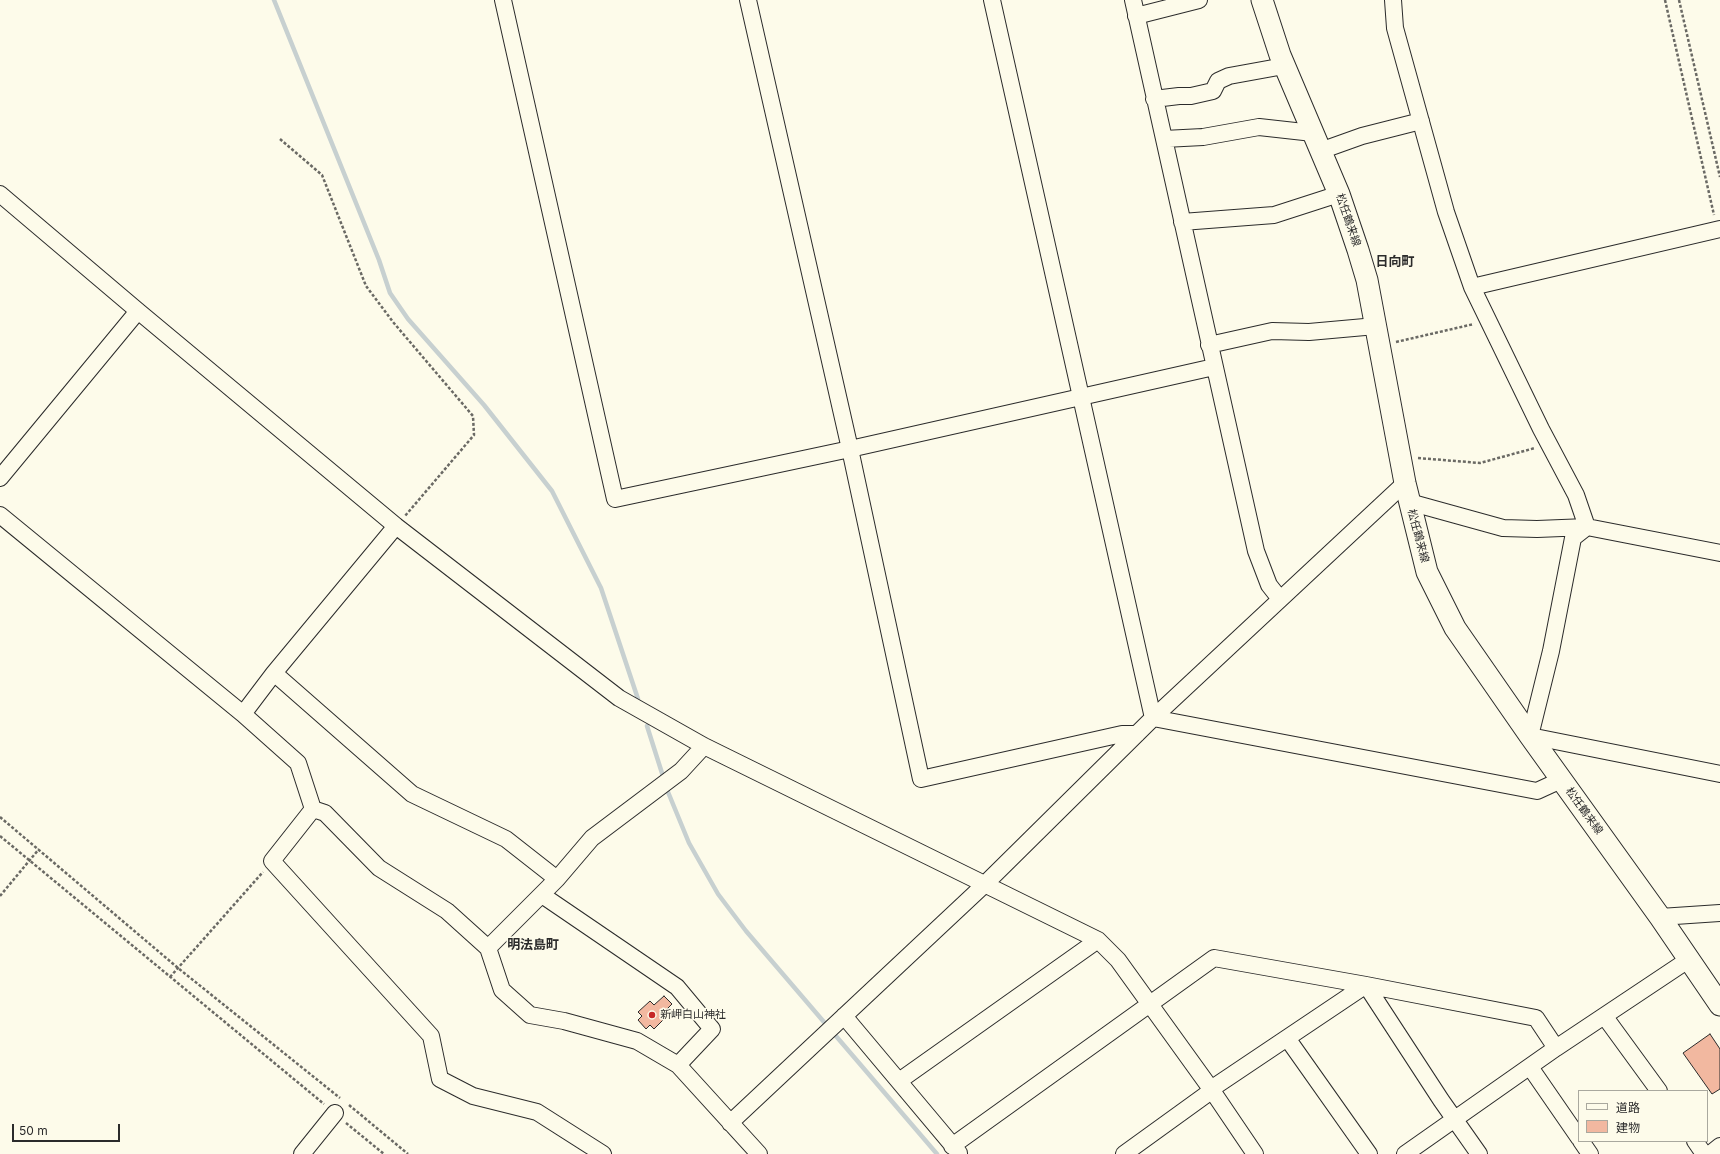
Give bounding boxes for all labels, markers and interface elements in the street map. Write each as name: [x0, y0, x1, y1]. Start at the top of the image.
street label: 松任鶴来線: [1333, 192, 1363, 248]
district label: 日向町: [1376, 254, 1414, 270]
street label: 松任鶴来線: [1405, 508, 1431, 564]
street label: 松任鶴来線: [1562, 785, 1606, 837]
district label: 明法島町: [507, 937, 559, 953]
place label: 新岬白山神社: [660, 1008, 726, 1022]
marker: 新岬白山神社: [647, 1010, 657, 1020]
legend: [1578, 1090, 1708, 1142]
text: 道路: [1616, 1100, 1640, 1115]
scale bar: [14, 1116, 122, 1142]
text: 建物: [1616, 1120, 1640, 1135]
text: 50 m: [19, 1123, 48, 1138]

